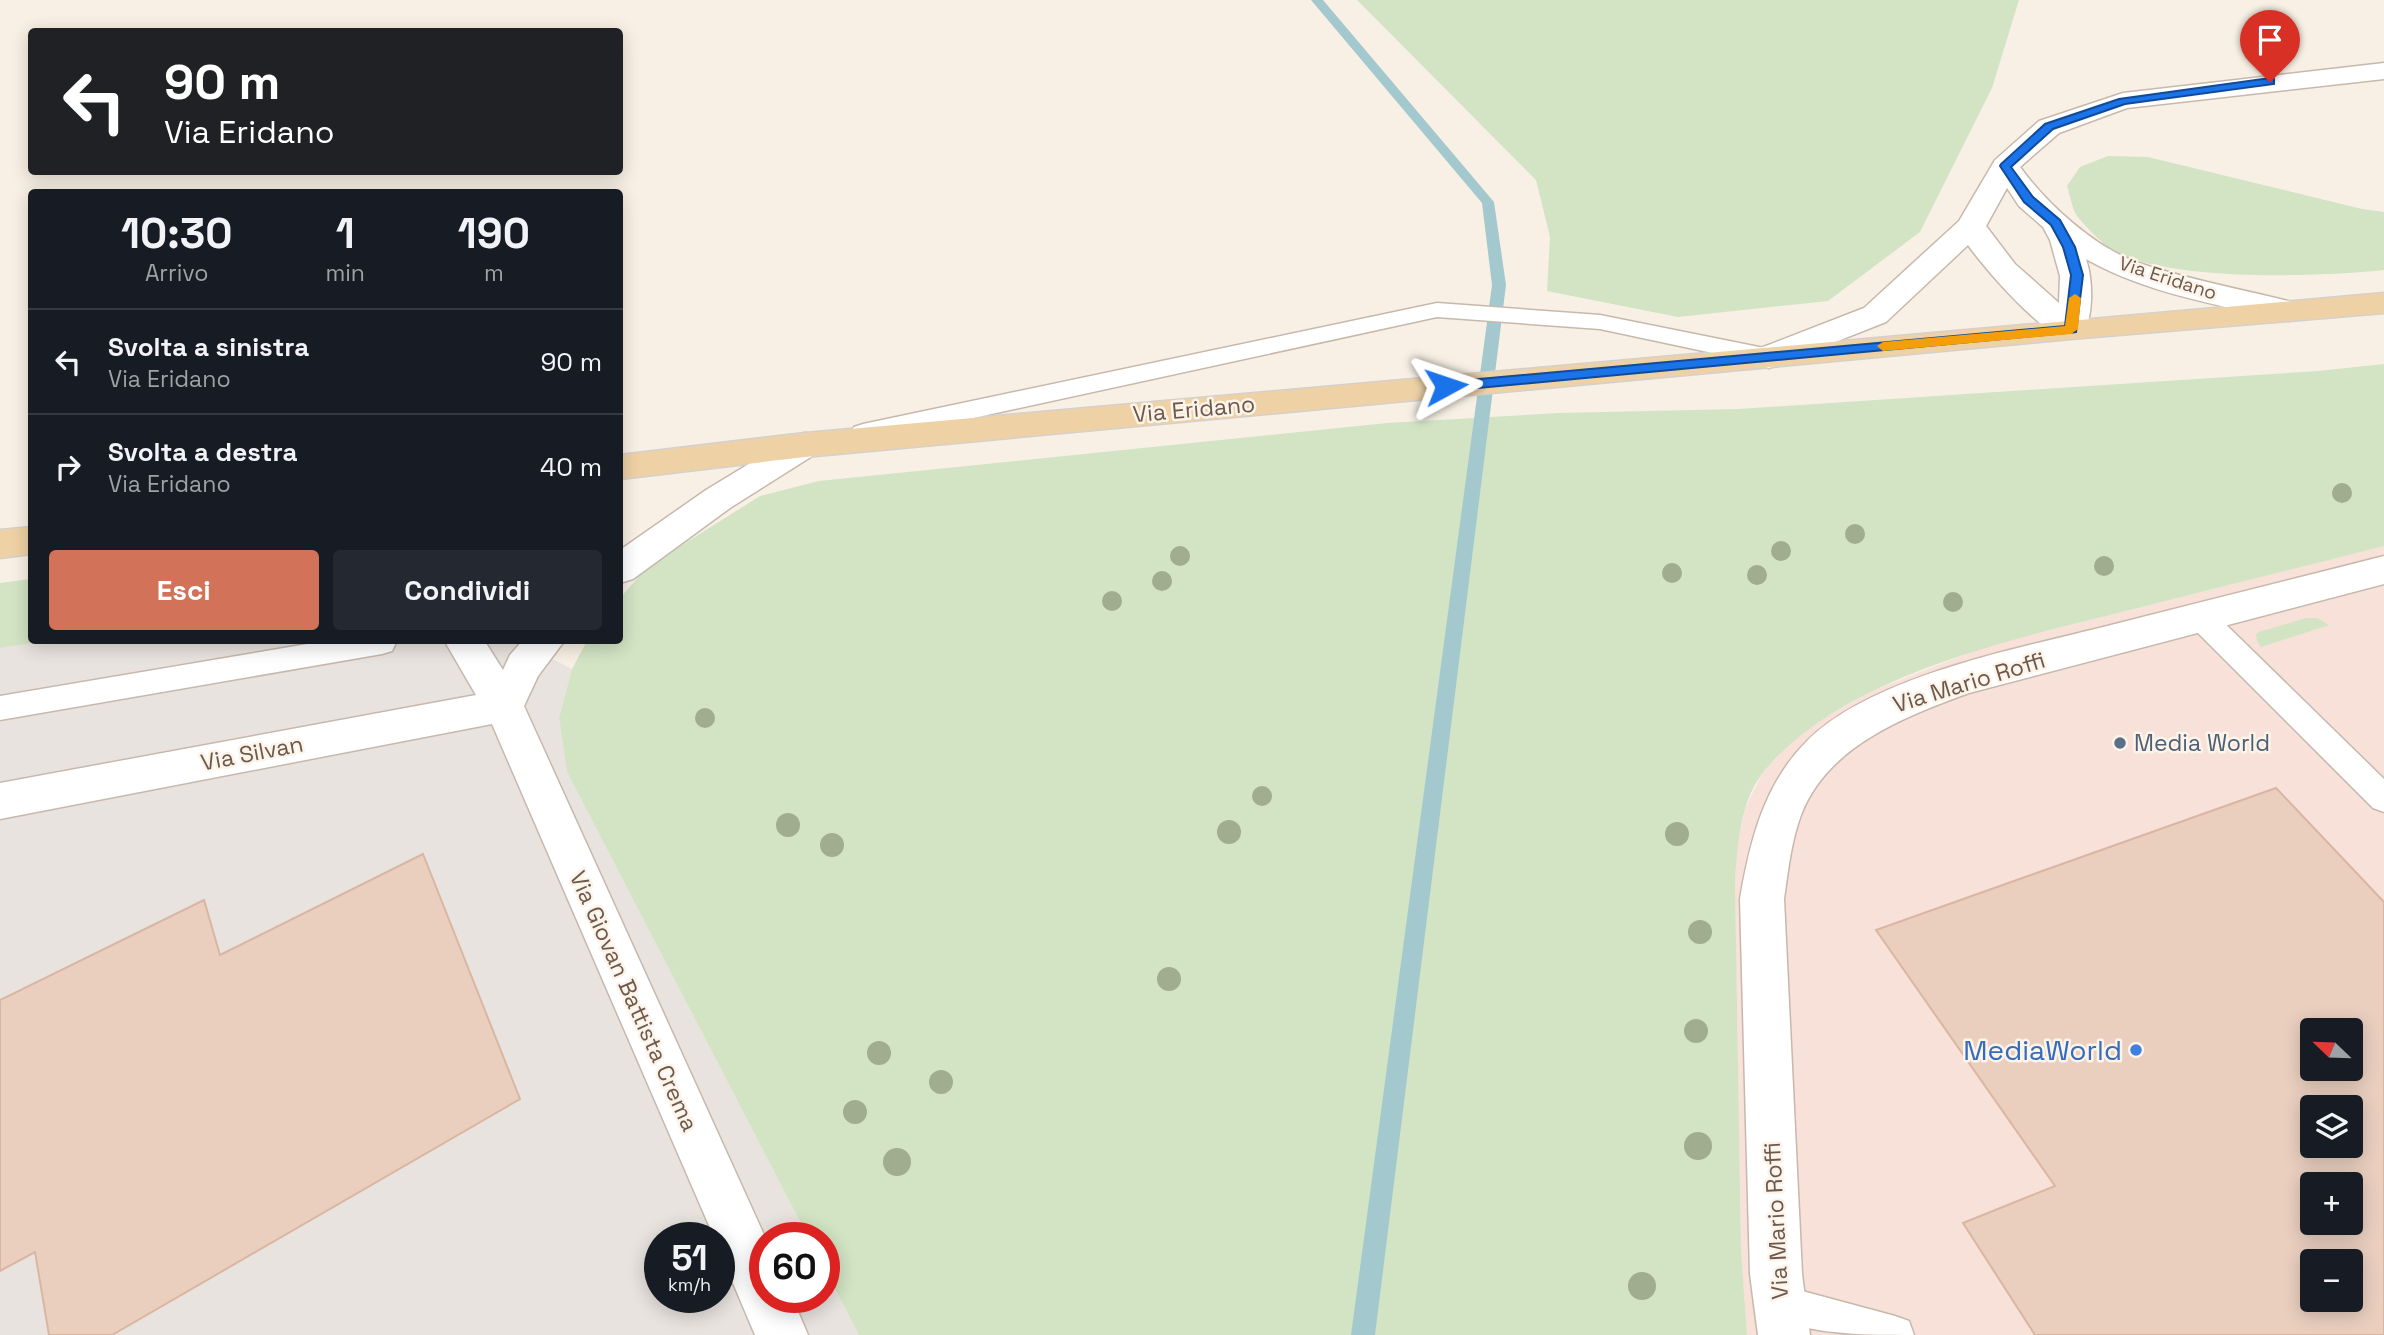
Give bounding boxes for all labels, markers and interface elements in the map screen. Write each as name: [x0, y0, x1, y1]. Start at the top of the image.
pin: [2240, 10, 2300, 82]
icon: arrive: [2251, 21, 2289, 59]
text: 90 m: [164, 51, 280, 113]
icon: left: [49, 56, 140, 147]
text: Via Eridano: [164, 112, 335, 152]
text: 10:30: [121, 207, 232, 260]
text: 1: [336, 207, 355, 260]
text: 190: [458, 207, 530, 260]
street label: Via Eridano: [2116, 250, 2220, 306]
text: Arrivo: [145, 258, 208, 288]
text: min: [325, 258, 365, 288]
text: m: [484, 258, 504, 288]
text: Svolta a sinistra: [108, 330, 309, 364]
icon: left: [49, 343, 87, 381]
text: 90 m: [540, 345, 602, 379]
position arrow: [1409, 349, 1483, 423]
text: Via Eridano: [108, 364, 231, 394]
street label: Via Eridano: [1132, 389, 1256, 429]
text: Svolta a destra: [108, 435, 297, 469]
icon: right: [49, 448, 87, 486]
text: 40 m: [540, 450, 602, 484]
text: Via Eridano: [108, 469, 231, 499]
button: Esci: [49, 550, 319, 630]
button: Condividi: [333, 550, 602, 630]
street label: Via Mario Roffi: [1889, 645, 2049, 719]
street label: Via Silvan: [198, 728, 306, 778]
place label: Media World: [2134, 728, 2270, 758]
marker: Media World: [2112, 735, 2128, 751]
street label: Via Giovan Battista Crema: [563, 866, 705, 1136]
north arrow: [2300, 1018, 2362, 1082]
map controls: [2300, 1018, 2363, 1312]
place label: MediaWorld: [1963, 1032, 2122, 1068]
marker: MediaWorld: [2128, 1042, 2144, 1058]
button: layers: [2300, 1095, 2363, 1158]
street label: Via Mario Roffi: [1757, 1142, 1795, 1300]
button: +: [2300, 1172, 2363, 1235]
speed limit sign: 60: [749, 1222, 840, 1313]
text: 51: [671, 1236, 708, 1280]
button: −: [2300, 1249, 2363, 1312]
text: km/h: [668, 1273, 711, 1296]

